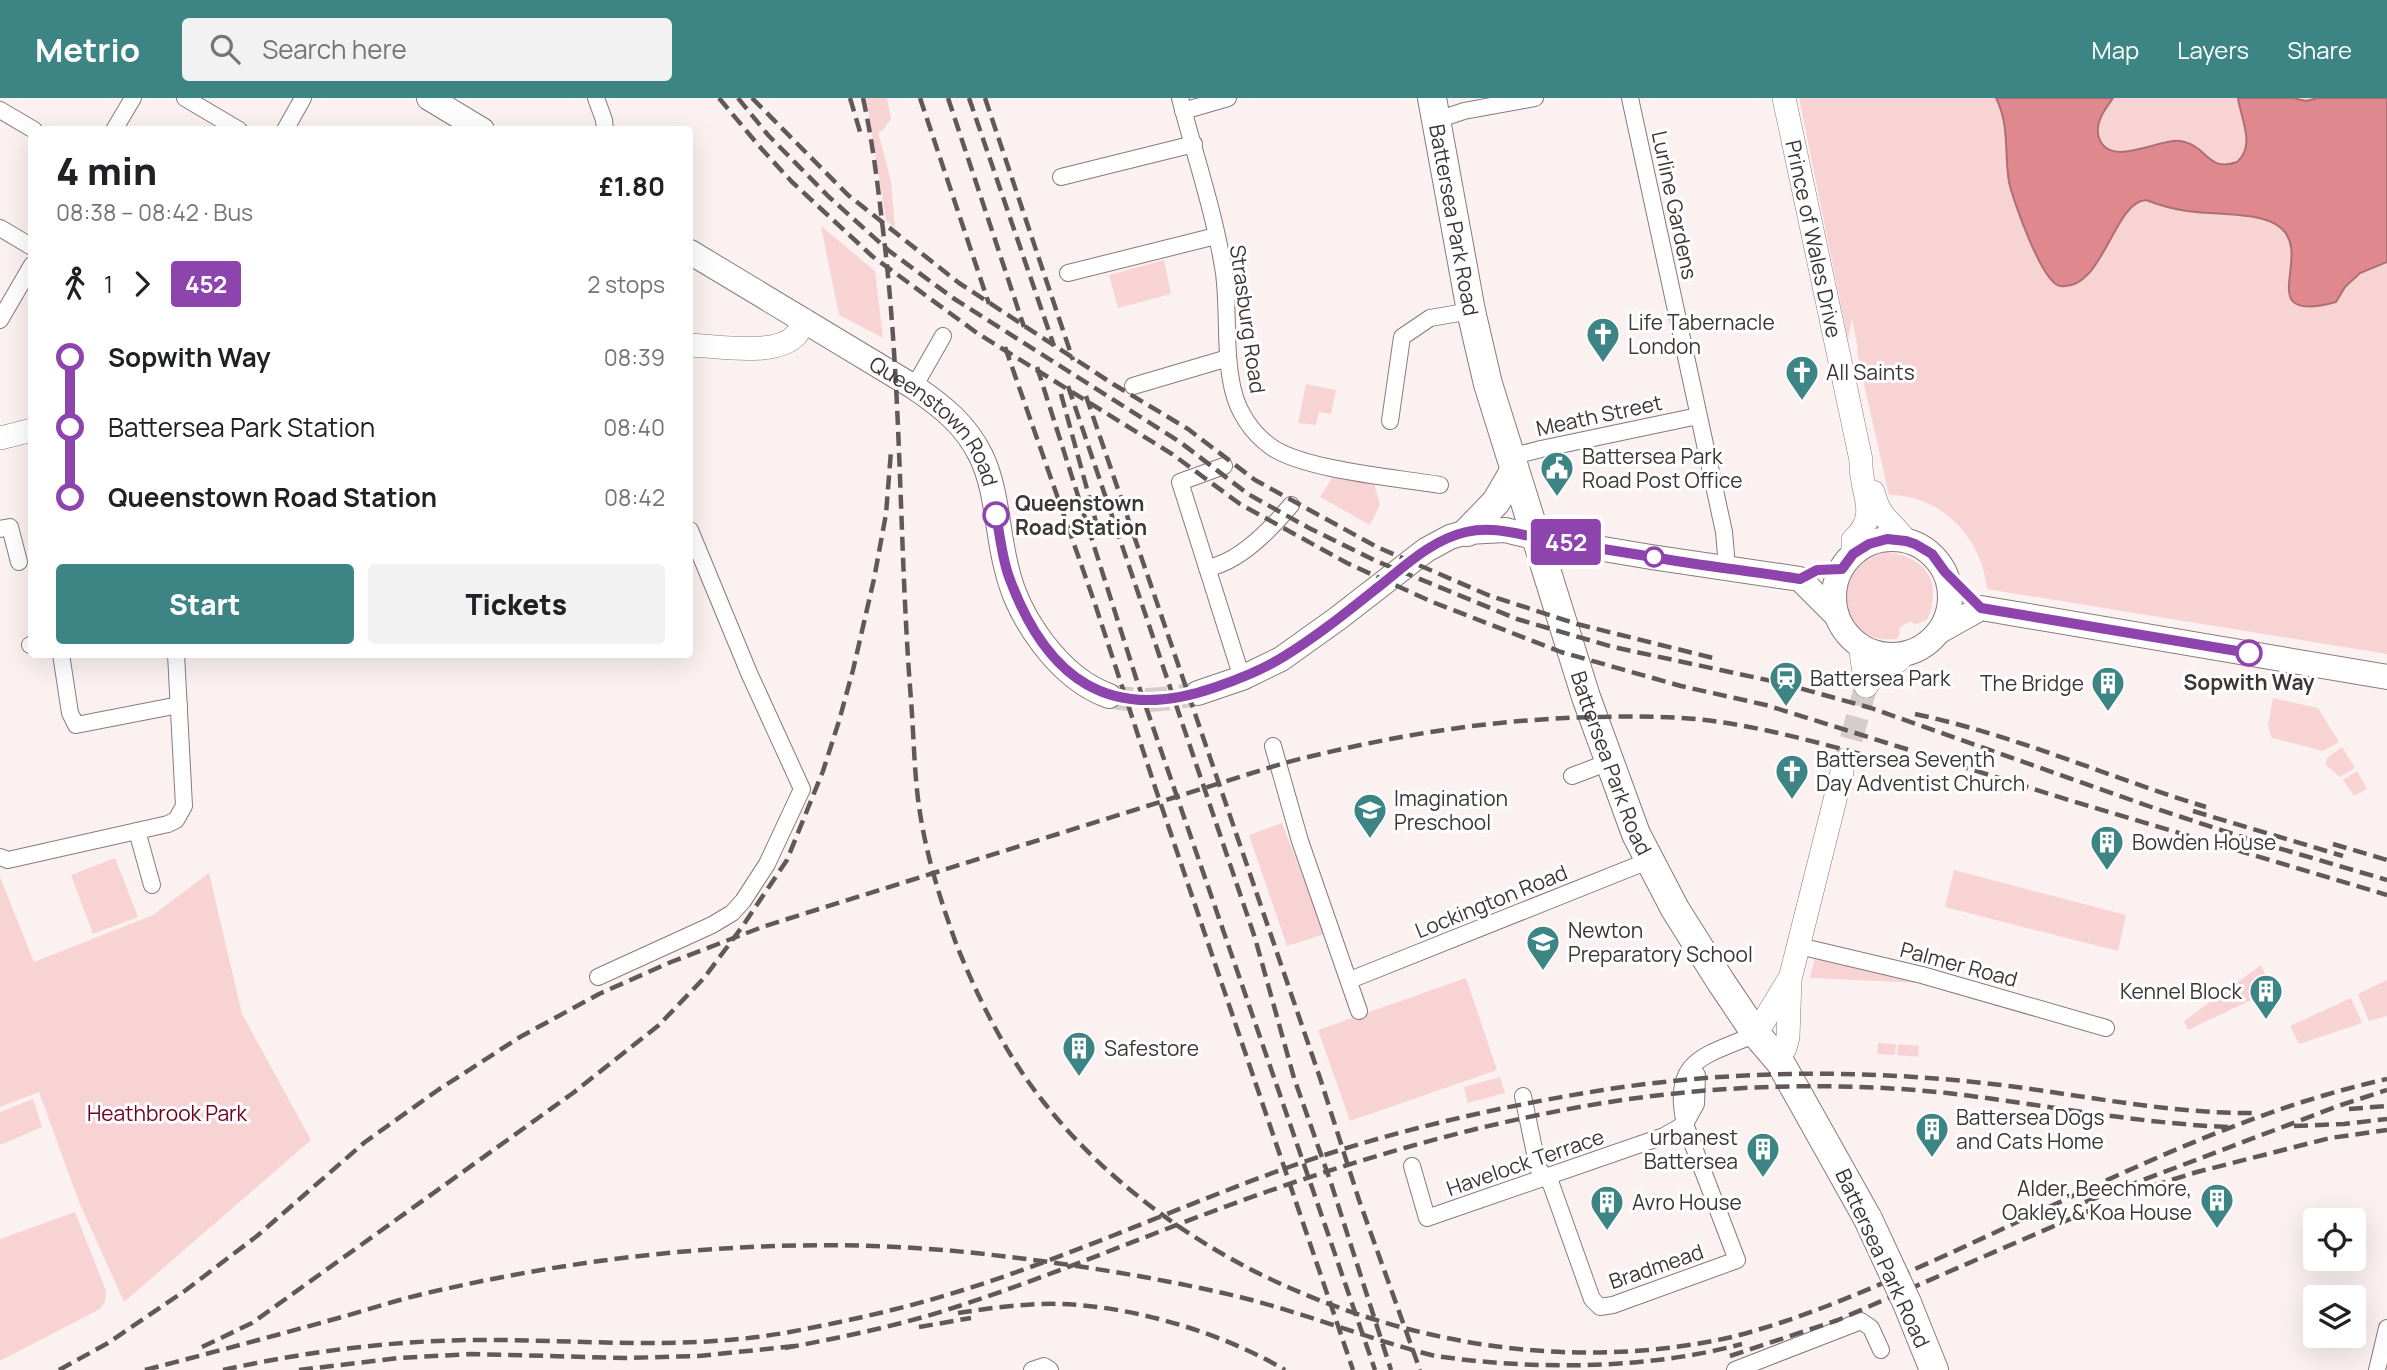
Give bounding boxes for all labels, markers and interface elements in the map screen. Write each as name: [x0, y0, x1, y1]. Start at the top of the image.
search box: [182, 18, 672, 81]
text: Metrio: [35, 27, 140, 72]
icon: search: [206, 30, 244, 68]
text: Search here: [262, 31, 407, 67]
text: Map: [2092, 33, 2139, 66]
text: Layers: [2177, 33, 2249, 66]
text: Share: [2287, 33, 2352, 66]
street label: Battersea Park Road: [1423, 122, 1486, 318]
street label: Lurline Gardens: [1646, 128, 1704, 282]
street label: Prince of Wales Drive: [1779, 137, 1849, 340]
text: 4 min: [56, 144, 157, 196]
text: £1.80: [599, 168, 665, 204]
text: 08:38 – 08:42 · Bus: [56, 196, 253, 228]
street label: Strasburg Road: [1224, 243, 1272, 395]
icon: walk: [56, 265, 94, 303]
icon: forward: [123, 265, 161, 303]
text: 452: [185, 267, 227, 300]
text: 1: [104, 268, 113, 300]
text: 2 stops: [587, 268, 665, 300]
place label: Life Tabernacle London: [1628, 308, 1775, 360]
church icon: Life Tabernacle London: [1584, 315, 1622, 364]
text: Sopwith Way: [108, 339, 270, 375]
text: 08:39: [604, 341, 665, 373]
street label: Queenstown Road: [864, 349, 1005, 489]
church icon: All Saints: [1783, 353, 1821, 402]
place label: All Saints: [1826, 358, 1915, 386]
street label: Meath Street: [1533, 388, 1665, 442]
text: Battersea Park Station: [108, 409, 375, 445]
text: 08:40: [603, 411, 665, 443]
place label: Battersea Park Road Post Office: [1582, 442, 1742, 494]
public building icon: Battersea Park Road Post Office: [1538, 449, 1576, 498]
text: Queenstown Road Station: [108, 479, 437, 515]
text: 08:42: [604, 481, 665, 513]
place label: Queenstown Road Station: [1015, 489, 1147, 541]
marker: Queenstown Road Station: [983, 502, 1009, 528]
line badge: 452: [1526, 519, 1606, 565]
text: 452: [1545, 525, 1587, 558]
unlabelled marker: [1644, 547, 1664, 567]
button: Start: [56, 564, 354, 644]
button: Tickets: [368, 564, 665, 644]
marker: Sopwith Way: [2236, 640, 2262, 666]
station icon: Battersea Park: [1767, 659, 1805, 708]
place label: Battersea Park: [1810, 664, 1951, 692]
building icon: The Bridge: [2089, 664, 2127, 713]
street label: Battersea Park Road: [1565, 667, 1659, 860]
place label: Sopwith Way: [2183, 668, 2315, 696]
place label: The Bridge: [1980, 669, 2084, 697]
place label: Battersea Seventh Day Adventist Church: [1816, 745, 2025, 797]
church icon: Battersea Seventh Day Adventist Church: [1773, 752, 1811, 801]
place label: Imagination Preschool: [1394, 784, 1508, 836]
school or university icon: Imagination Preschool: [1351, 791, 1389, 840]
building icon: Bowden House: [2088, 823, 2126, 872]
place label: Bowden House: [2132, 828, 2276, 856]
street label: Lockington Road: [1411, 858, 1571, 944]
place label: Newton Preparatory School: [1568, 916, 1753, 968]
school or university icon: Newton Preparatory School: [1524, 923, 1562, 972]
street label: Palmer Road: [1897, 935, 2021, 993]
building icon: Kennel Block: [2247, 972, 2285, 1021]
place label: Kennel Block: [2120, 977, 2243, 1005]
building icon: Safestore: [1060, 1029, 1098, 1078]
place label: Safestore: [1104, 1034, 1199, 1062]
park label: Heathbrook Park: [87, 1099, 248, 1127]
place label: Battersea Dogs and Cats Home: [1956, 1103, 2104, 1155]
building icon: Battersea Dogs and Cats Home: [1913, 1110, 1951, 1159]
street label: Havelock Terrace: [1443, 1122, 1607, 1202]
place label: urbanest Battersea: [1644, 1123, 1738, 1175]
building icon: urbanest Battersea: [1744, 1130, 1782, 1179]
street label: Battersea Park Road: [1829, 1164, 1937, 1352]
place label: Alder, Beechmore, Oakley & Koa House: [2002, 1174, 2192, 1226]
building icon: Alder, Beechmore, Oakley & Koa House: [2198, 1181, 2236, 1230]
building icon: Avro House: [1588, 1183, 1626, 1232]
place label: Avro House: [1632, 1188, 1742, 1216]
map controls: [2303, 1208, 2366, 1348]
button: locate: [2303, 1208, 2366, 1271]
street label: Bradmead: [1605, 1237, 1707, 1295]
button: layers: [2303, 1285, 2366, 1348]

